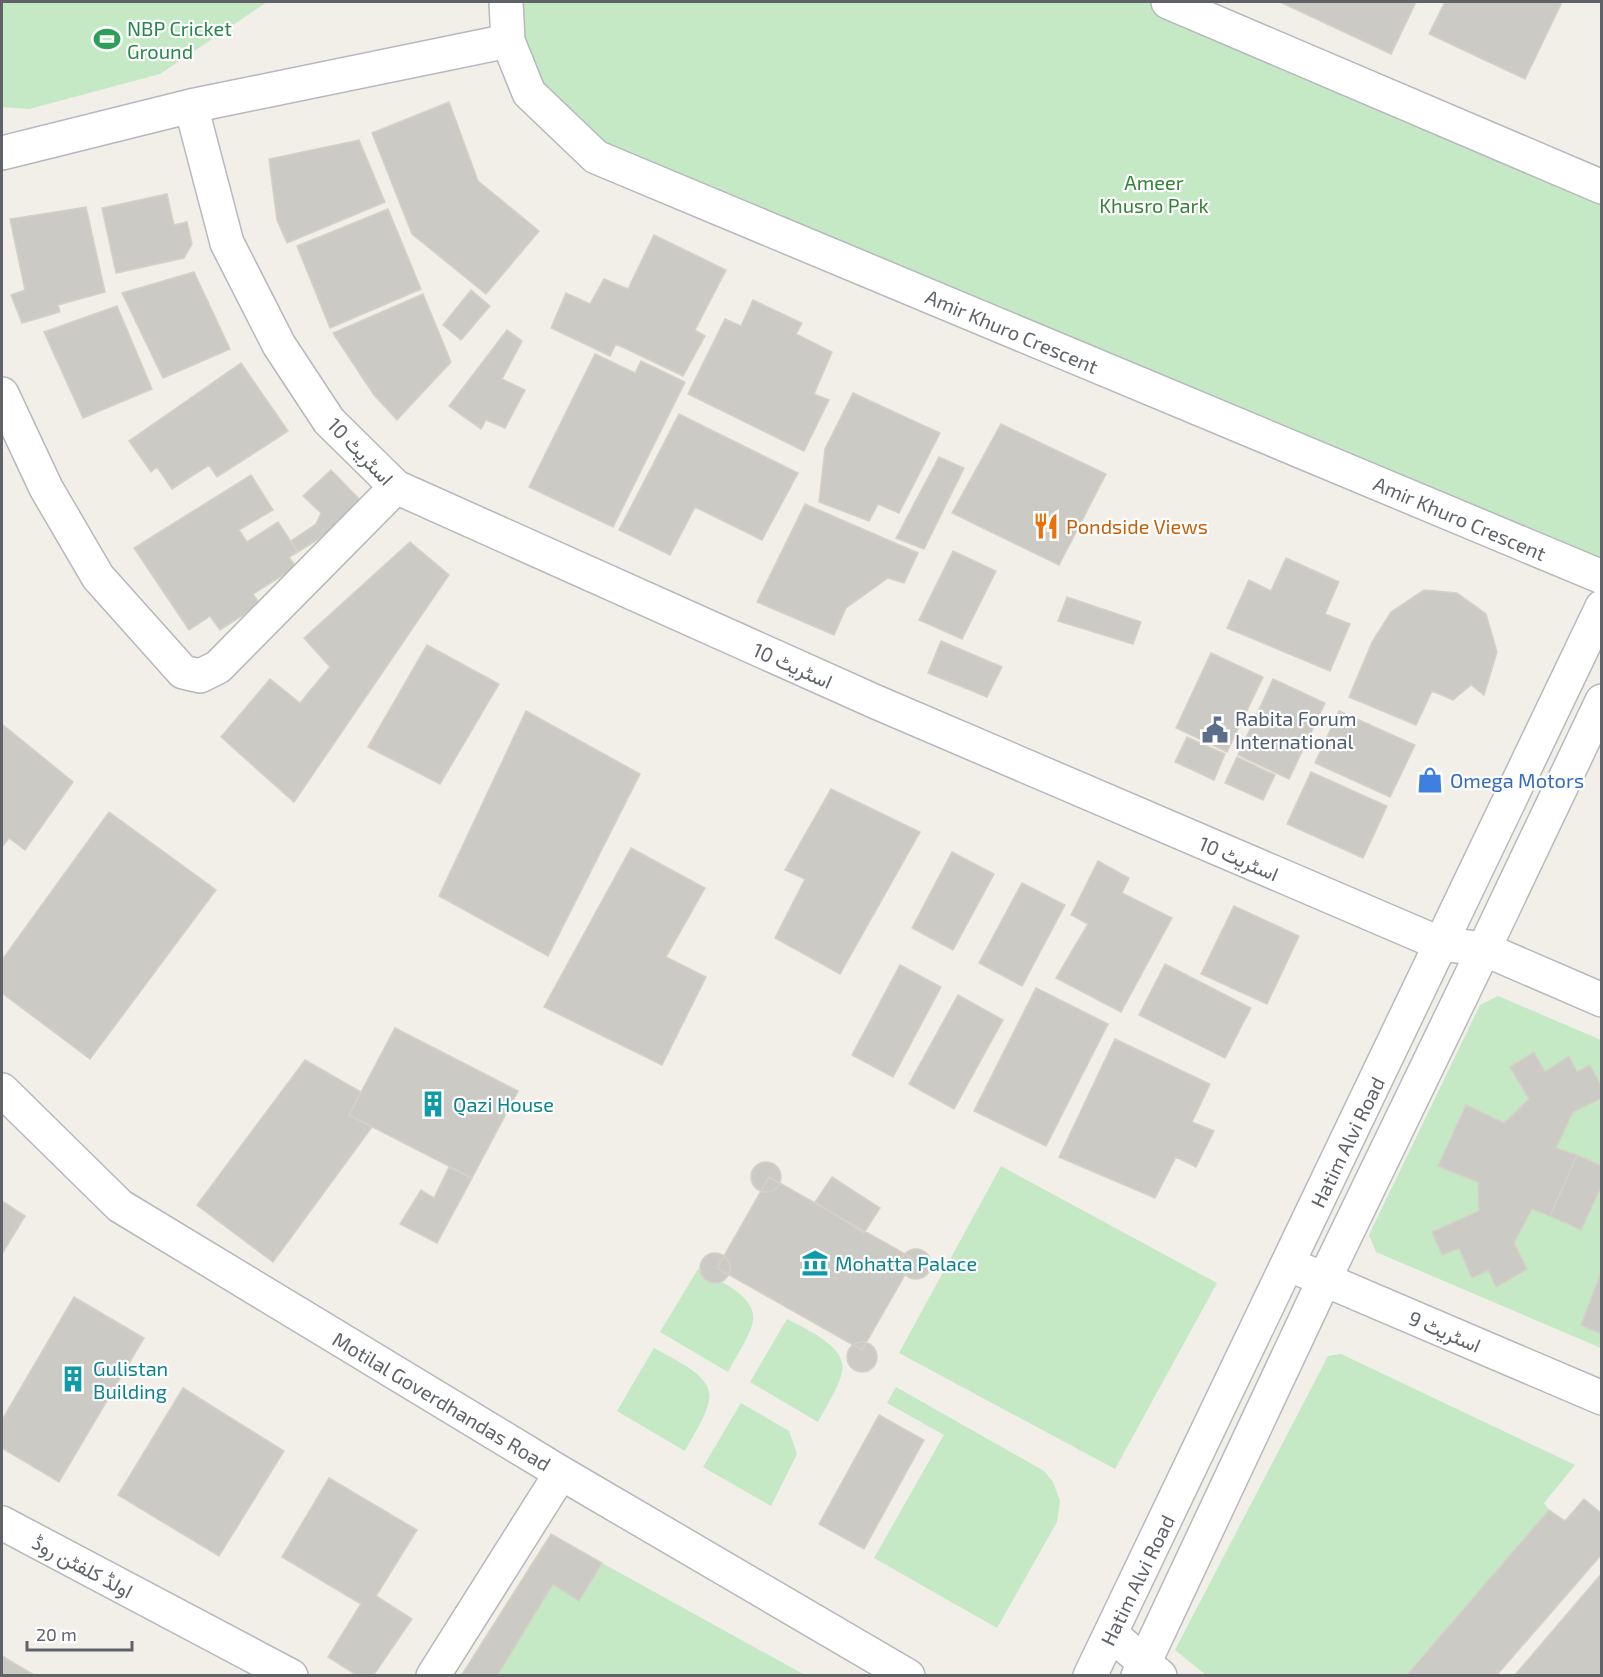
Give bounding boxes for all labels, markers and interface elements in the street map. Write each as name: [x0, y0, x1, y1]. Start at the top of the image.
place label: NBP Cricket Ground: [127, 16, 232, 63]
sports icon: NBP Cricket Ground: [92, 24, 122, 54]
park label: Ameer Khusro Park: [1099, 170, 1209, 217]
street label: Amir Khuro Crescent: [922, 284, 1102, 378]
street label: اسٹریٹ 10: [322, 412, 399, 491]
street label: Amir Khuro Crescent: [1370, 471, 1550, 565]
restaurant icon: Pondside Views: [1031, 511, 1061, 541]
place label: Pondside Views: [1066, 514, 1208, 538]
street label: اسٹریٹ 10: [749, 637, 836, 695]
place label: Rabita Forum International: [1235, 706, 1357, 753]
public building icon: Rabita Forum International: [1200, 715, 1230, 745]
shop icon: Omega Motors: [1415, 765, 1445, 795]
place label: Omega Motors: [1450, 768, 1584, 792]
street label: اسٹریٹ 10: [1195, 831, 1282, 887]
street label: Hatim Alvi Road: [1305, 1073, 1389, 1211]
building icon: Qazi House: [418, 1089, 448, 1119]
place label: Qazi House: [453, 1092, 554, 1116]
museum icon: Mohatta Palace: [800, 1248, 830, 1278]
place label: Mohatta Palace: [835, 1251, 977, 1275]
street label: اسٹریٹ 9: [1405, 1305, 1484, 1359]
street label: Motilal Goverdhandas Road: [329, 1326, 555, 1476]
place label: Gulistan Building: [93, 1356, 168, 1403]
building icon: Gulistan Building: [58, 1364, 88, 1394]
street label: Hatim Alvi Road: [1095, 1511, 1179, 1649]
street label: اولڈ کلفٹن روڈ: [28, 1530, 137, 1604]
scale bar: [27, 1614, 132, 1652]
text: 20 m: [36, 1623, 77, 1645]

